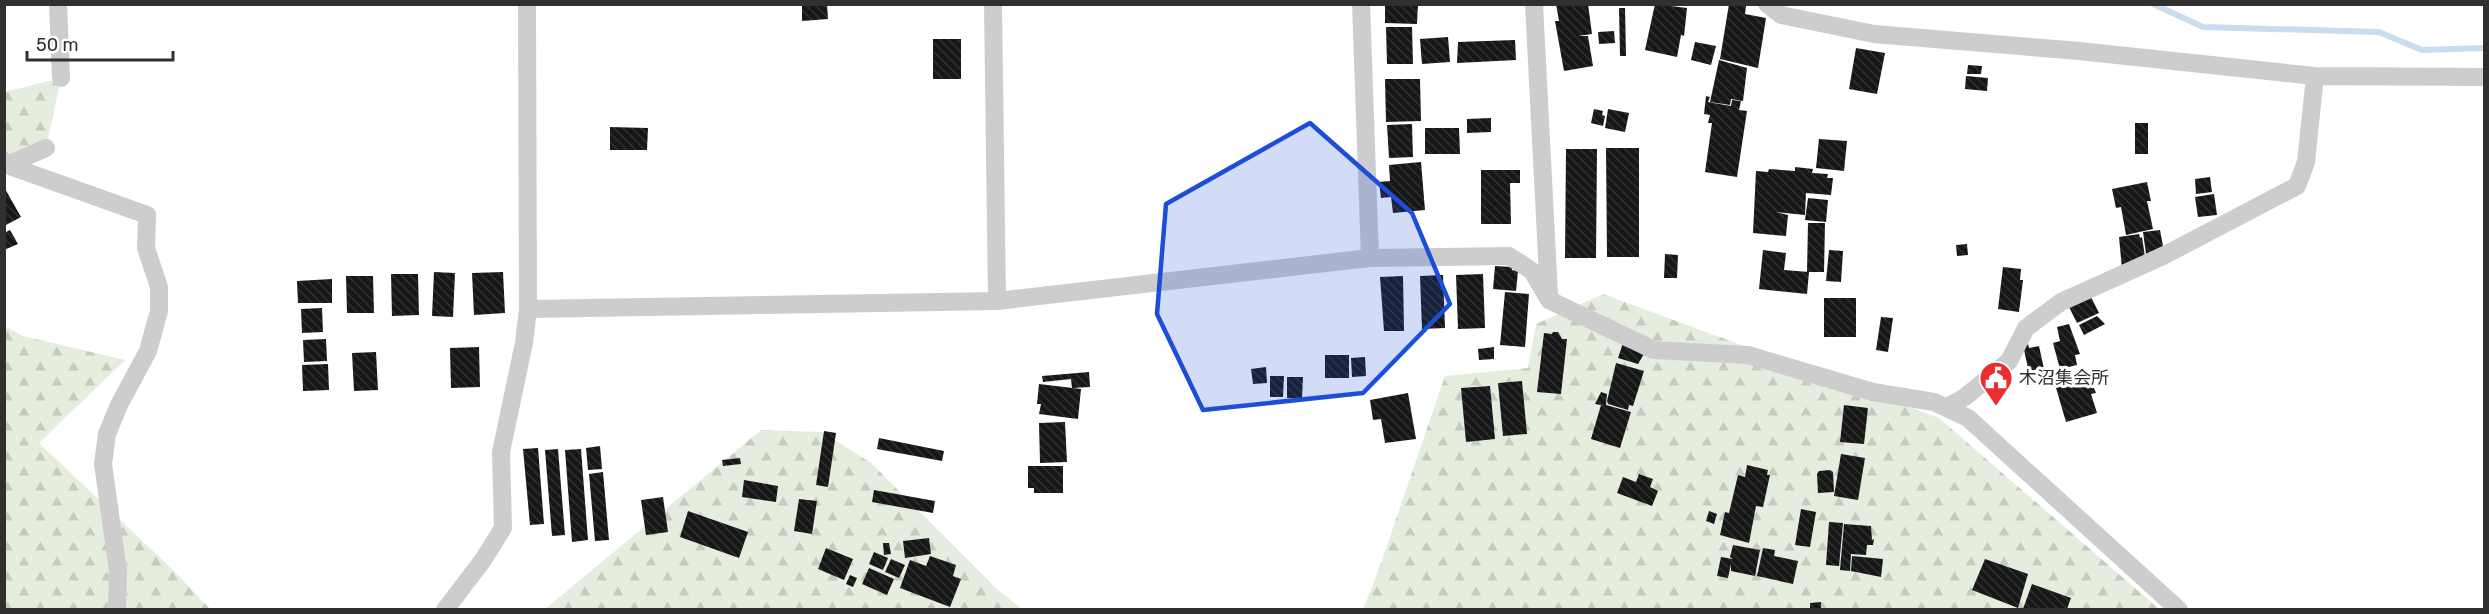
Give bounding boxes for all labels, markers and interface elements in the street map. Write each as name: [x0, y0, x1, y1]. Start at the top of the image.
scale bar: [27, 24, 172, 62]
text: 50 m: [36, 34, 79, 56]
public building icon: 木沼集会所: [1978, 360, 2014, 407]
place label: 木沼集会所: [2019, 367, 2109, 389]

